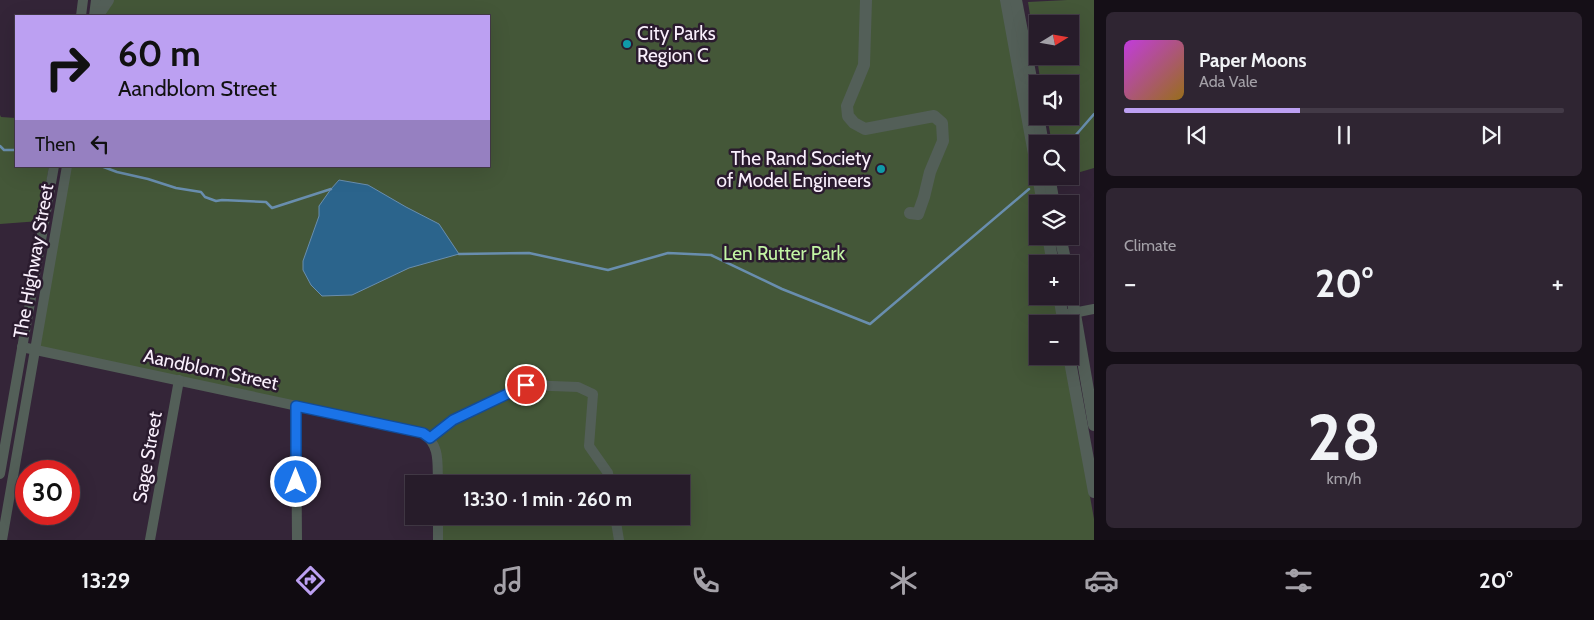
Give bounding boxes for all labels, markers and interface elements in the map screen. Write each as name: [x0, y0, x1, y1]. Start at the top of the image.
north arrow: [1029, 15, 1079, 65]
map controls: [1029, 15, 1079, 365]
place label: City Parks Region C: [637, 22, 716, 67]
text: 60 m: [118, 32, 201, 75]
icon: right: [35, 35, 100, 100]
marker: City Parks Region C: [621, 38, 633, 50]
text: Paper Moons: [1199, 49, 1307, 72]
text: Ada Vale: [1199, 72, 1258, 91]
text: Aandblom Street: [118, 75, 277, 102]
button: sound: [1029, 75, 1079, 125]
icon: previous: [1183, 121, 1211, 149]
icon: pause: [1330, 121, 1358, 149]
icon: next: [1477, 121, 1505, 149]
icon: left: [86, 130, 114, 158]
text: Then: [35, 133, 76, 156]
button: search: [1029, 135, 1079, 185]
place label: The Rand Society of Model Engineers: [717, 147, 871, 192]
marker: The Rand Society of Model Engineers: [875, 163, 887, 175]
street label: The Highway Street: [9, 182, 58, 340]
button: layers: [1029, 195, 1079, 245]
text: Climate: [1124, 236, 1176, 255]
park label: Len Rutter Park: [723, 242, 846, 265]
button: +: [1029, 255, 1079, 305]
text: 20°: [1315, 260, 1373, 307]
text: −: [1124, 266, 1136, 300]
text: +: [1552, 266, 1564, 300]
button: −: [1029, 315, 1079, 365]
street label: Aandblom Street: [141, 344, 281, 395]
pin: [505, 364, 547, 406]
icon: arrive: [512, 371, 540, 399]
text: 28: [1307, 397, 1381, 476]
street label: Sage Street: [128, 409, 167, 505]
position arrow: [269, 455, 321, 507]
speed limit sign: 30: [15, 460, 80, 525]
text: km/h: [1326, 469, 1362, 488]
text: 13:30 · 1 min · 260 m: [463, 488, 632, 511]
icon: directions: [293, 563, 328, 598]
icon: music: [491, 563, 526, 598]
icon: phone: [688, 563, 723, 598]
icon: climate: [886, 563, 921, 598]
icon: car: [1084, 563, 1119, 598]
icon: filters: [1281, 563, 1316, 598]
text: 13:29: [81, 567, 130, 594]
text: 20°: [1479, 567, 1513, 594]

